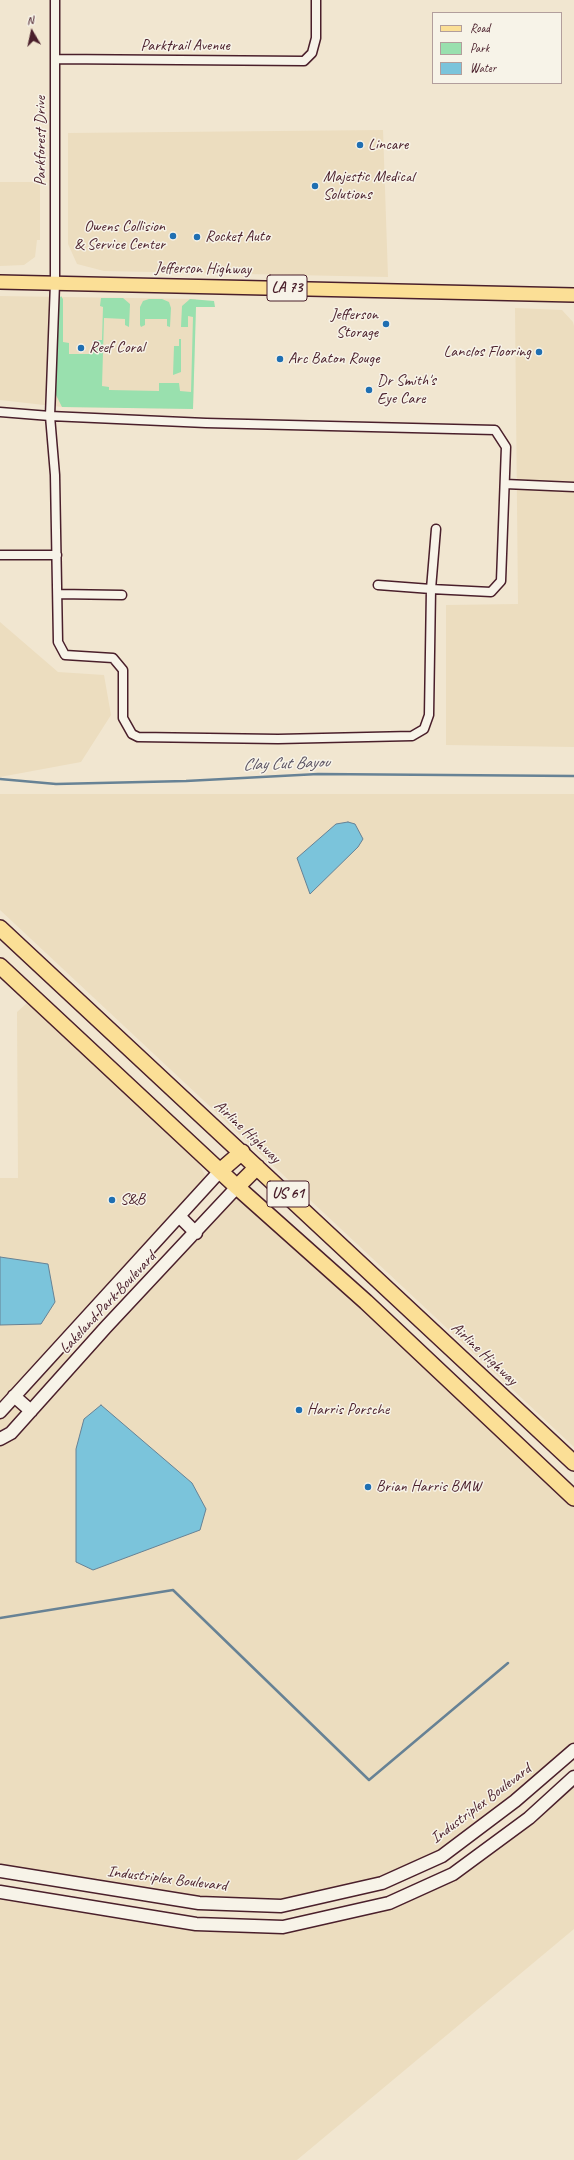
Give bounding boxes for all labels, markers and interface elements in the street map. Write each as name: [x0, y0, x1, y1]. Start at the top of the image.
north arrow: [12, 12, 52, 52]
legend: [432, 12, 562, 84]
text: N: [26, 13, 35, 28]
text: Road: [470, 20, 490, 36]
street label: Parktrail Avenue: [140, 36, 230, 56]
text: Park: [470, 40, 489, 56]
text: Water: [470, 60, 496, 76]
street label: Parkforest Drive: [31, 96, 51, 186]
place label: Lincare: [368, 135, 408, 155]
marker: Lincare: [355, 140, 365, 150]
place label: Majestic Medical Solutions: [323, 167, 414, 205]
marker: Majestic Medical Solutions: [310, 181, 320, 191]
place label: Owens Collision & Service Center: [74, 217, 165, 255]
place label: Rocket Auto: [205, 227, 270, 247]
marker: Owens Collision & Service Center: [168, 231, 178, 241]
marker: Rocket Auto: [192, 232, 202, 242]
street label: Jefferson Highway: [155, 259, 251, 279]
road number: LA 73: [267, 275, 307, 301]
place label: Jefferson Storage: [331, 305, 378, 343]
marker: Jefferson Storage: [381, 319, 391, 329]
place label: Reef Coral: [89, 338, 144, 358]
place label: Lanclos Flooring: [443, 342, 531, 362]
marker: Reef Coral: [76, 343, 86, 353]
marker: Lanclos Flooring: [534, 347, 544, 357]
place label: Arc Baton Rouge: [288, 349, 379, 369]
marker: Arc Baton Rouge: [275, 354, 285, 364]
place label: Dr Smith's Eye Care: [377, 371, 436, 409]
marker: Dr Smith's Eye Care: [364, 385, 374, 395]
water label: Clay Cut Bayou: [243, 752, 329, 776]
street label: Airline Highway: [210, 1096, 284, 1168]
road number: US 61: [267, 1181, 309, 1207]
place label: S&B: [120, 1190, 145, 1210]
marker: S&B: [107, 1195, 117, 1205]
street label: Lakeland Park Boulevard: [56, 1248, 160, 1358]
street label: Airline Highway: [447, 1318, 521, 1390]
place label: Harris Porsche: [307, 1400, 389, 1420]
marker: Harris Porsche: [294, 1405, 304, 1415]
place label: Brian Harris BMW: [376, 1477, 481, 1497]
marker: Brian Harris BMW: [363, 1482, 373, 1492]
street label: Industriplex Boulevard: [427, 1760, 535, 1848]
street label: Industriplex Boulevard: [106, 1862, 228, 1896]

